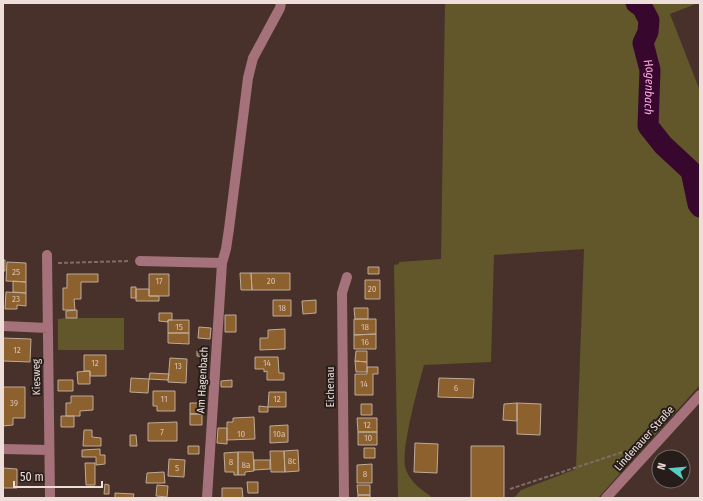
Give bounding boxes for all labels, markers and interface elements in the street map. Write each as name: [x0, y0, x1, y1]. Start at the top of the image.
water label: Hagenbach: [640, 58, 657, 115]
house number: 25: [12, 267, 20, 277]
house number: 17: [155, 276, 163, 286]
house number: 20: [267, 276, 276, 286]
house number: 20: [368, 284, 377, 294]
house number: 23: [12, 294, 20, 304]
house number: 18: [278, 303, 287, 313]
house number: 15: [175, 322, 183, 332]
house number: 18: [361, 322, 370, 332]
house number: 16: [361, 337, 370, 347]
house number: 12: [13, 345, 21, 355]
street label: Am Hagenbach: [194, 346, 211, 414]
street label: Kiesweg: [30, 358, 43, 395]
house number: 12: [91, 358, 99, 368]
house number: 14: [263, 358, 272, 368]
house number: 13: [174, 361, 182, 371]
street label: Eichenau: [324, 367, 337, 407]
house number: 14: [360, 379, 369, 389]
house number: 6: [454, 383, 459, 393]
house number: 11: [161, 394, 167, 404]
house number: 12: [273, 394, 281, 404]
house number: 39: [10, 398, 18, 408]
street label: Lindenauer Straße: [612, 403, 677, 473]
house number: 12: [363, 420, 371, 430]
house number: 7: [160, 427, 164, 437]
house number: 10: [237, 429, 245, 439]
house number: 10a: [273, 429, 286, 439]
house number: 10: [364, 433, 372, 443]
north arrow: [651, 449, 691, 489]
house number: 8c: [288, 456, 296, 466]
house number: 8: [229, 457, 234, 467]
house number: 8a: [242, 460, 251, 470]
text: N: [655, 461, 669, 471]
scale bar: [14, 463, 102, 489]
house number: 5: [175, 463, 179, 473]
house number: 8: [363, 469, 368, 479]
text: 50 m: [20, 470, 44, 484]

